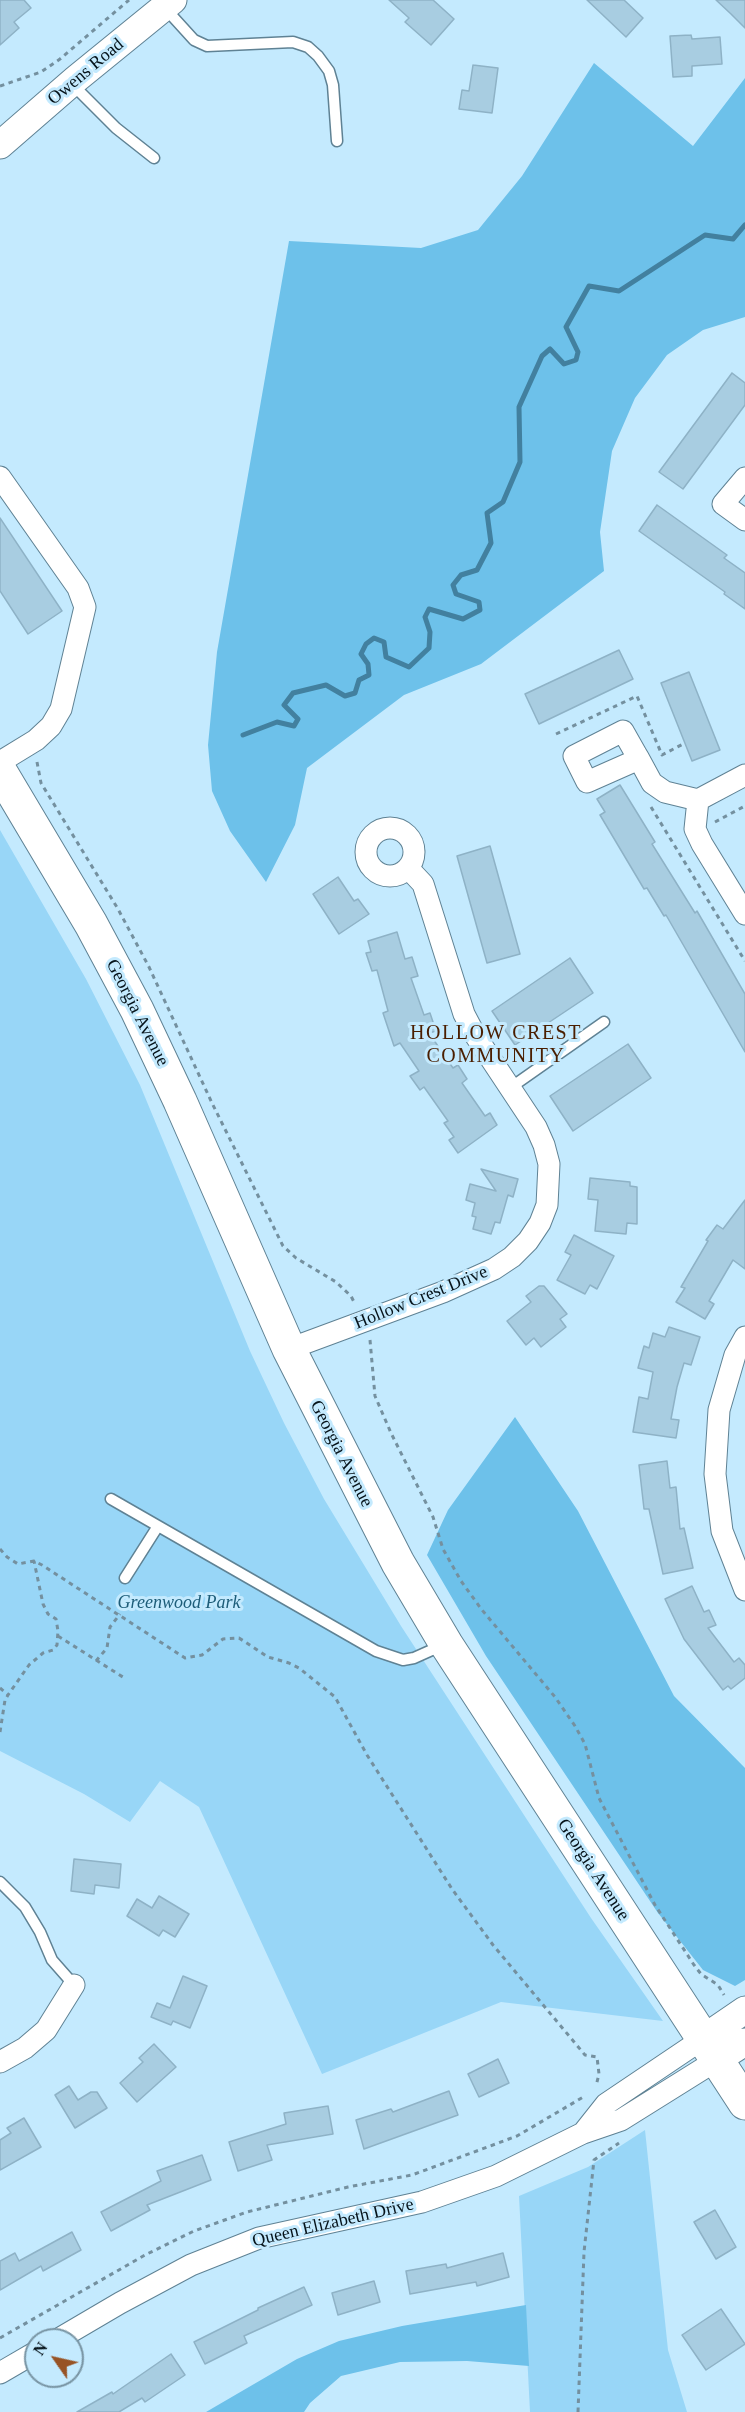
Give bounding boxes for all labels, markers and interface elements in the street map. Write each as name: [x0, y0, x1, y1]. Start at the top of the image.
street label: Owens Road: [44, 34, 128, 110]
street label: Georgia Avenue: [101, 956, 173, 1070]
district label: HOLLOW CREST COMMUNITY: [410, 1022, 582, 1069]
street label: Hollow Crest Drive: [351, 1261, 491, 1335]
street label: Georgia Avenue: [305, 1397, 377, 1511]
park label: Greenwood Park: [118, 1592, 240, 1614]
street label: Georgia Avenue: [552, 1815, 634, 1925]
street label: Queen Elizabeth Drive: [250, 2194, 416, 2252]
north arrow: [24, 2328, 84, 2388]
text: N: [30, 2339, 51, 2358]

